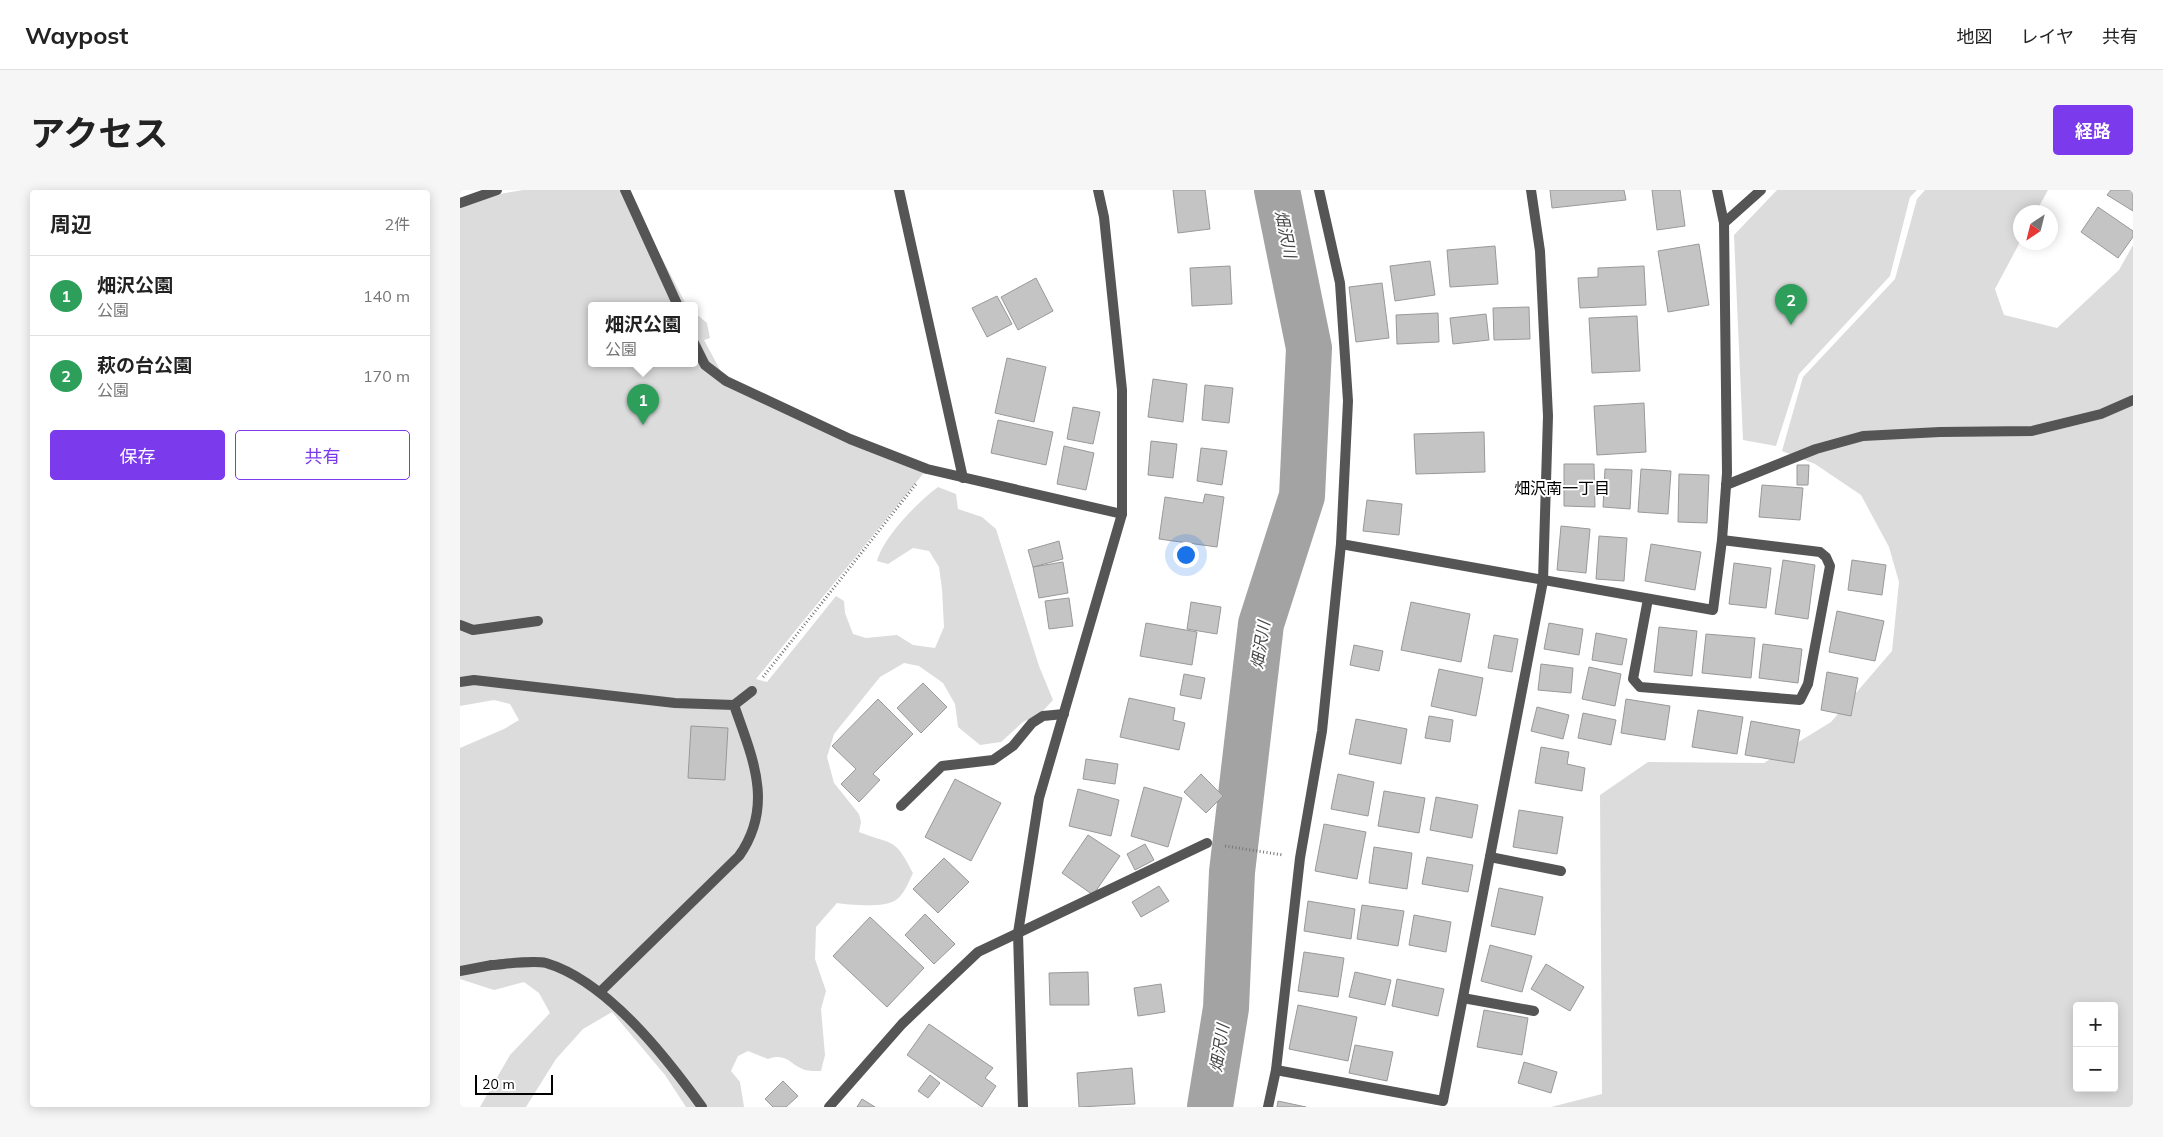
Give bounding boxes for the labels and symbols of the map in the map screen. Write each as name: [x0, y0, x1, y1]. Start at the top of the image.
north arrow: [2013, 205, 2058, 250]
water label: 畑沢川: [1271, 208, 1301, 262]
pin: 2: [1775, 284, 1807, 325]
pin: 1: [627, 384, 659, 425]
district label: 畑沢南一丁目: [1514, 478, 1610, 498]
your location: [1173, 542, 1199, 568]
water label: 畑沢川: [1246, 618, 1274, 670]
water label: 畑沢川: [1205, 1021, 1233, 1073]
scale bar: [475, 1072, 552, 1095]

